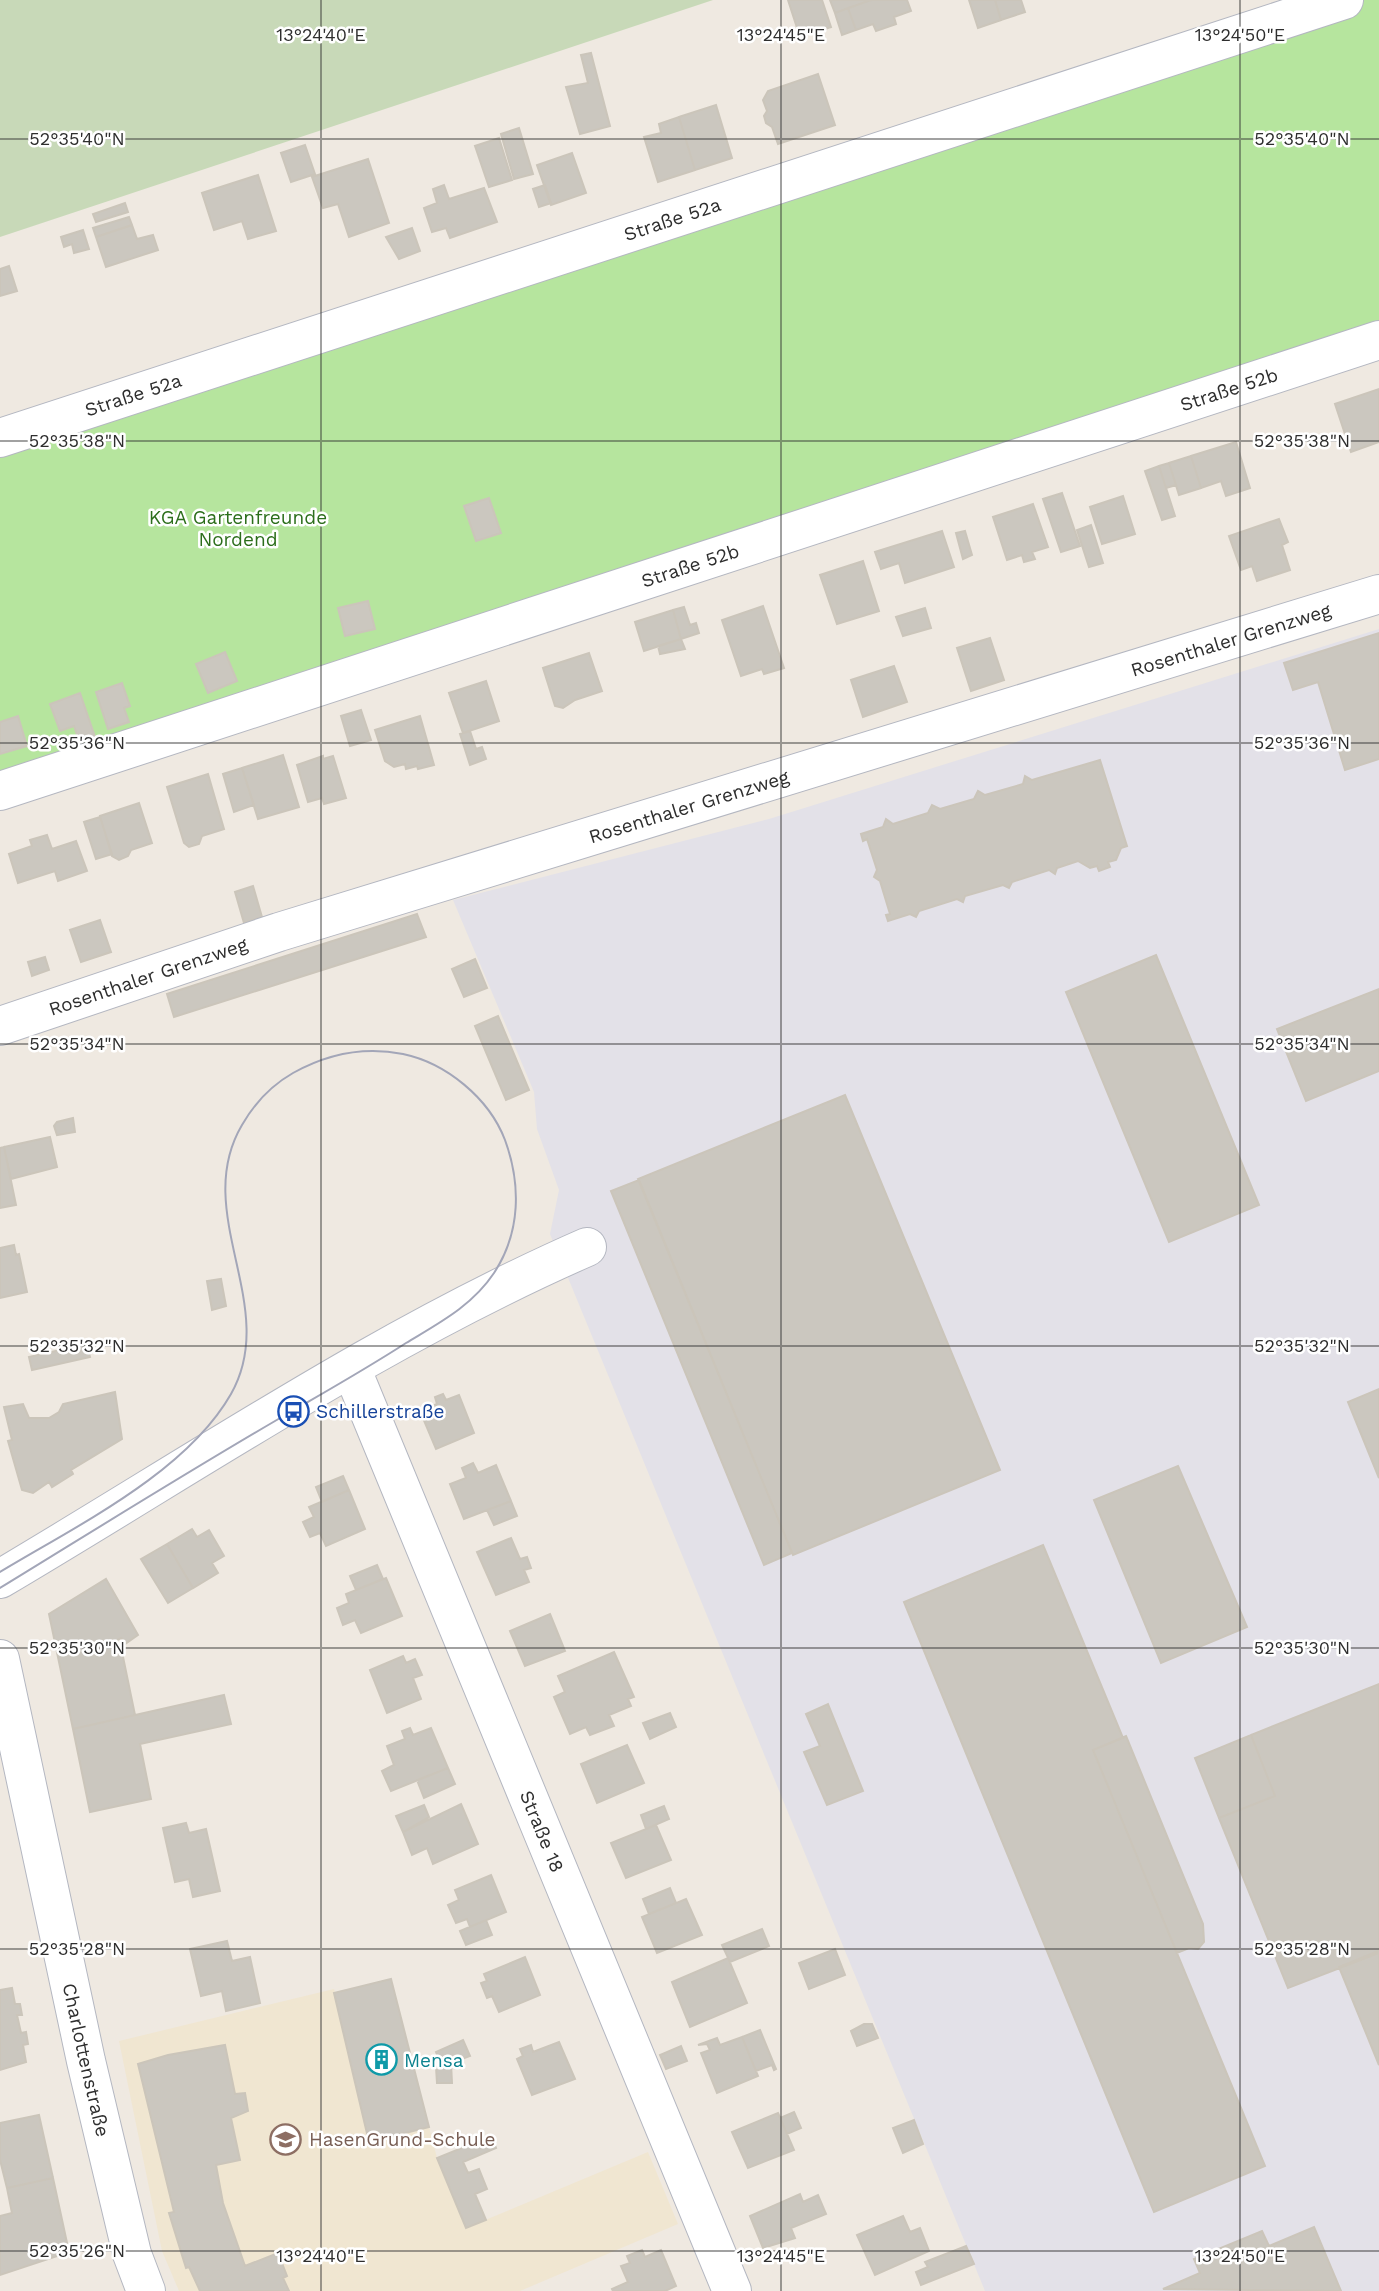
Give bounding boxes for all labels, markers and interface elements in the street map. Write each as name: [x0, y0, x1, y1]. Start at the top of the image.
text: 13°24'40"E: [276, 24, 366, 45]
text: 13°24'45"E: [737, 24, 825, 45]
text: 13°24'50"E: [1195, 24, 1285, 45]
text: 52°35'40"N: [29, 128, 125, 149]
text: 52°35'40"N: [1254, 128, 1350, 149]
street label: Straße 52a: [621, 193, 724, 246]
street label: Straße 52b: [1177, 363, 1281, 416]
street label: Straße 52a: [82, 369, 185, 422]
text: 52°35'38"N: [29, 430, 125, 451]
text: 52°35'38"N: [1254, 430, 1350, 451]
park label: KGA Gartenfreunde Nordend: [149, 506, 327, 551]
street label: Straße 52b: [638, 539, 742, 593]
street label: Rosenthaler Grenzweg: [1128, 598, 1335, 682]
text: 52°35'36"N: [29, 732, 125, 753]
text: 52°35'36"N: [1254, 732, 1350, 753]
street label: Rosenthaler Grenzweg: [586, 765, 793, 848]
street label: Rosenthaler Grenzweg: [46, 932, 251, 1021]
text: 52°35'34"N: [29, 1033, 125, 1054]
text: 52°35'34"N: [1254, 1033, 1350, 1054]
text: 52°35'32"N: [29, 1335, 125, 1356]
text: 52°35'32"N: [1254, 1335, 1350, 1356]
bus stop icon: Schillerstraße: [276, 1394, 310, 1428]
place label: Schillerstraße: [316, 1400, 444, 1423]
text: 52°35'30"N: [29, 1637, 125, 1658]
text: 52°35'30"N: [1254, 1637, 1350, 1658]
street label: Straße 18: [515, 1787, 569, 1876]
text: 52°35'28"N: [29, 1938, 125, 1959]
text: 52°35'28"N: [1254, 1938, 1350, 1959]
street label: Charlottenstraße: [58, 1981, 115, 2139]
building icon: Mensa: [364, 2043, 398, 2077]
place label: Mensa: [404, 2049, 464, 2072]
school or university icon: HasenGrund-Schule: [269, 2122, 303, 2156]
place label: HasenGrund-Schule: [309, 2128, 495, 2151]
text: 52°35'26"N: [29, 2240, 125, 2261]
text: 13°24'40"E: [276, 2245, 366, 2266]
text: 13°24'45"E: [737, 2245, 825, 2266]
text: 13°24'50"E: [1195, 2245, 1285, 2266]

